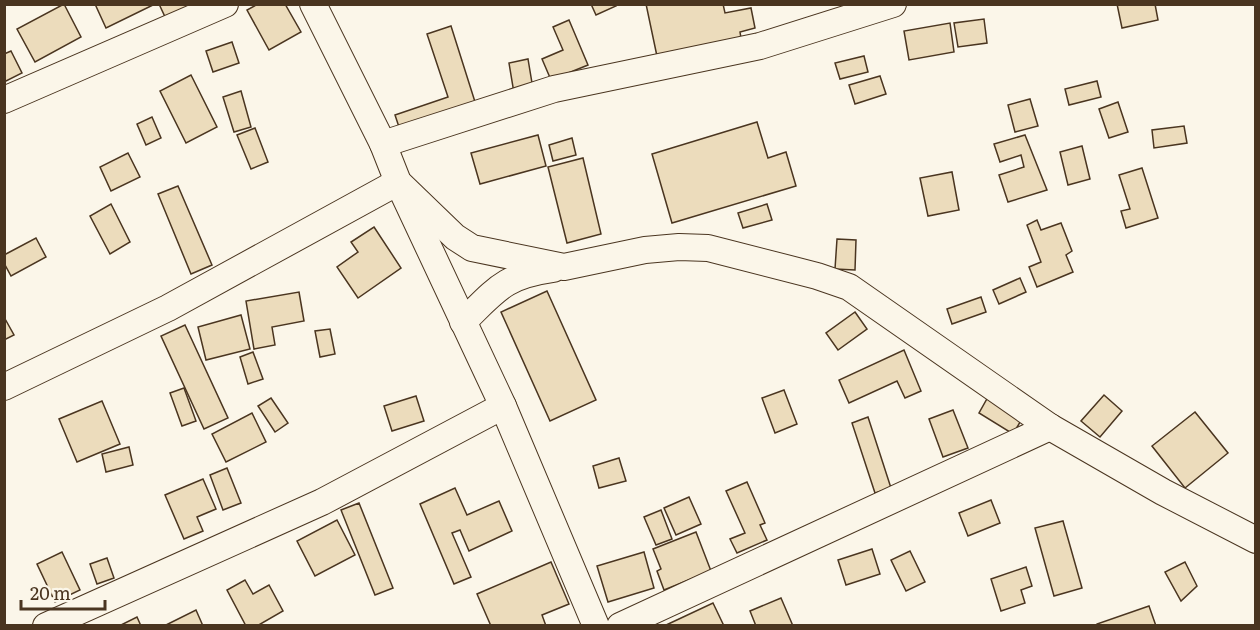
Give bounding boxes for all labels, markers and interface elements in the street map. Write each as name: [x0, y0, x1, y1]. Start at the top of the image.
scale bar: [21, 573, 105, 611]
text: 20 m: [30, 579, 71, 606]

